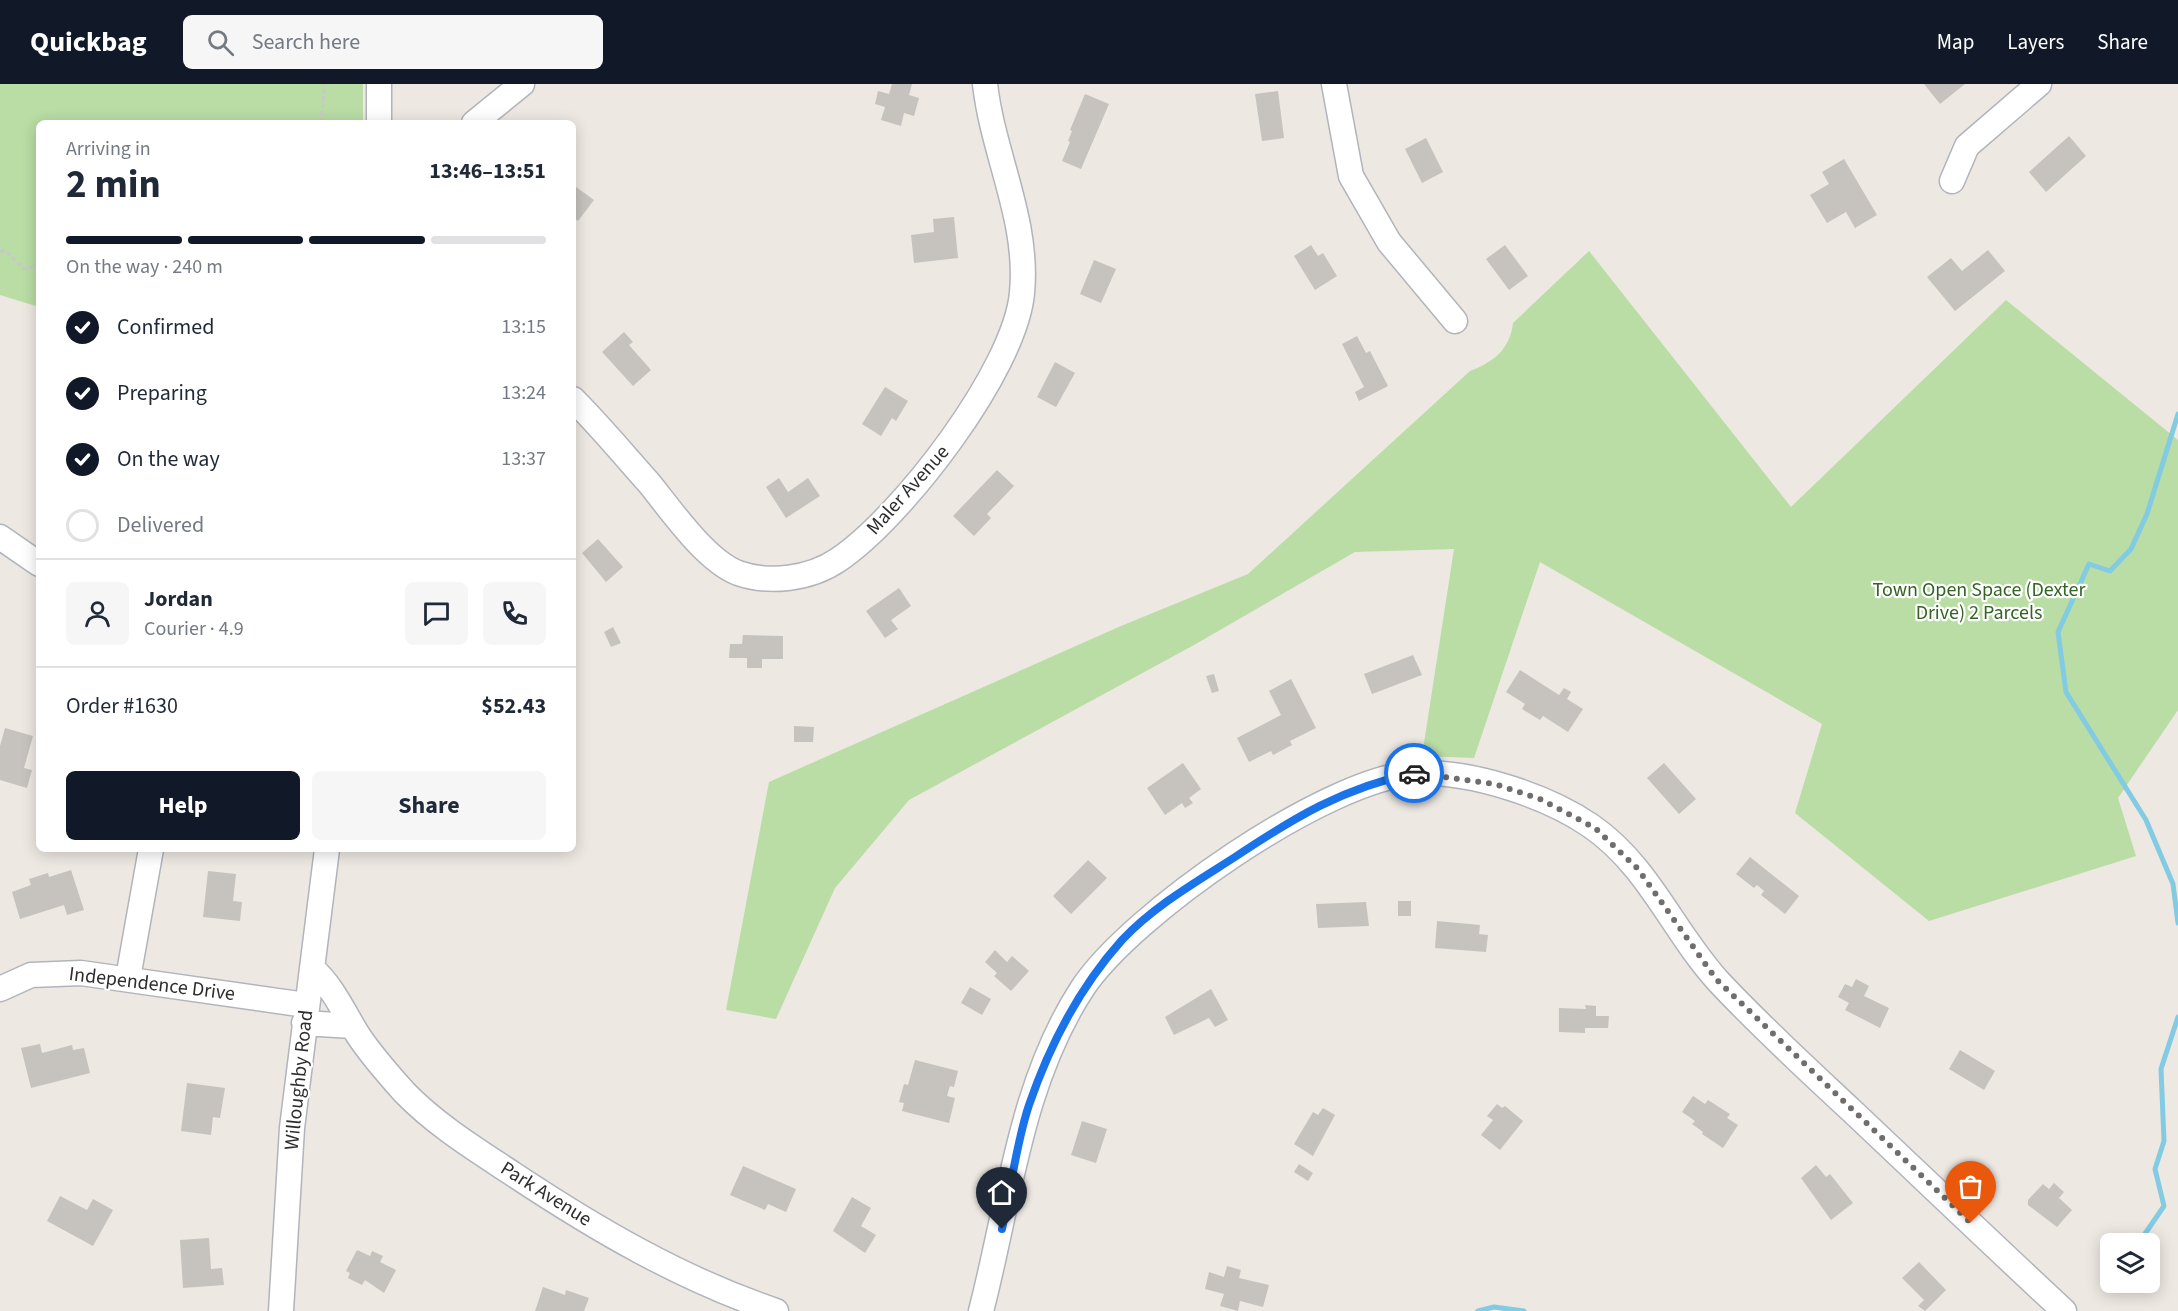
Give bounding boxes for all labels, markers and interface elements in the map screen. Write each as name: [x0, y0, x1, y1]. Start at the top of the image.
search box: [183, 15, 603, 69]
text: Quickbag: [30, 22, 147, 62]
icon: search: [204, 26, 237, 59]
text: Search here: [252, 26, 360, 58]
text: Map: [1937, 27, 1974, 57]
text: Layers: [2007, 27, 2064, 57]
text: Share: [2097, 27, 2148, 57]
text: Arriving in: [66, 135, 151, 163]
text: 13:46–13:51: [429, 155, 546, 187]
text: 2 min: [66, 157, 161, 213]
text: On the way · 240 m: [66, 253, 223, 281]
icon: check: [66, 311, 99, 344]
text: Confirmed: [117, 311, 214, 343]
text: 13:15: [501, 313, 546, 341]
icon: check: [66, 377, 99, 410]
text: Preparing: [117, 377, 207, 409]
text: 13:24: [501, 379, 546, 407]
street label: Maler Avenue: [860, 439, 956, 541]
icon: check: [66, 443, 99, 476]
text: On the way: [117, 443, 220, 475]
text: 13:37: [501, 445, 546, 473]
text: Delivered: [117, 509, 204, 541]
park label: Town Open Space (Dexter Drive) 2 Parcels: [1873, 576, 2085, 627]
button: person: [66, 582, 129, 645]
button: chat: [405, 582, 468, 645]
button: phone: [483, 582, 546, 645]
text: Jordan: [144, 583, 213, 615]
text: Courier · 4.9: [144, 615, 244, 643]
text: Order #1630: [66, 690, 178, 722]
text: $52.43: [481, 690, 546, 722]
courier: [1384, 743, 1444, 803]
icon: car: [1398, 757, 1431, 790]
button: Help: [66, 771, 300, 840]
button: Share: [312, 771, 546, 840]
street label: Independence Drive: [67, 960, 237, 1008]
street label: Willoughby Road: [278, 1009, 320, 1151]
street label: Park Avenue: [495, 1155, 597, 1233]
pin: [1945, 1161, 1996, 1223]
pin: [976, 1167, 1027, 1229]
icon: bag: [1954, 1170, 1987, 1203]
icon: home: [985, 1176, 1018, 1209]
map controls: [2100, 1233, 2160, 1293]
button: layers: [2100, 1233, 2160, 1293]

